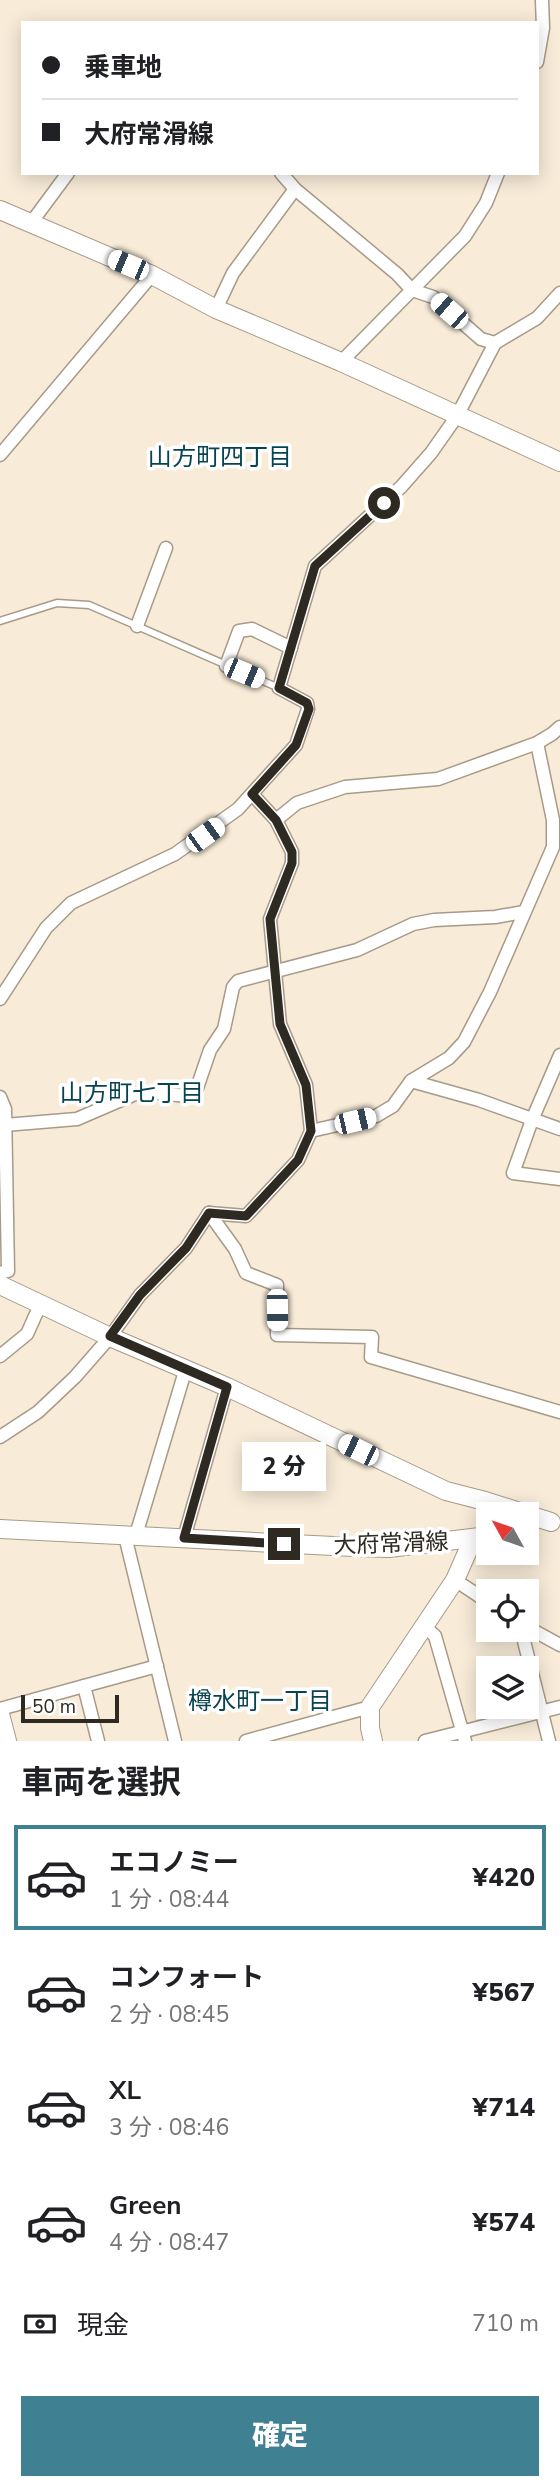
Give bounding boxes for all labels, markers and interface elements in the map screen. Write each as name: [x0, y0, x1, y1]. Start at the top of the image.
text: 乗車地: [84, 50, 162, 85]
text: 大府常滑線: [84, 117, 214, 152]
car: [105, 247, 152, 283]
car: [427, 289, 472, 333]
district label: 山方町四丁目: [148, 441, 292, 473]
route start: [368, 487, 400, 519]
car: [221, 655, 268, 691]
car: [182, 814, 229, 856]
district label: 山方町七丁目: [60, 1077, 204, 1109]
car: [333, 1106, 378, 1136]
car: [267, 1289, 288, 1331]
car: [335, 1431, 382, 1469]
callout: 2 分: [242, 1442, 326, 1492]
text: 2 分: [262, 1451, 306, 1482]
north arrow: [476, 1502, 539, 1564]
map controls: [476, 1502, 539, 1719]
street label: 大府常滑線: [333, 1526, 449, 1561]
route end: [268, 1528, 300, 1560]
button: locate: [476, 1579, 539, 1642]
button: layers: [476, 1656, 539, 1719]
district label: 樽水町一丁目: [188, 1685, 332, 1717]
scale bar: [21, 1692, 119, 1724]
text: 50 m: [32, 1694, 76, 1720]
text: 車両を選択: [21, 1761, 181, 1804]
text: エコノミー: [109, 1845, 239, 1880]
icon: car: [25, 1846, 88, 1909]
text: ¥420: [473, 1860, 535, 1895]
text: 1 分 · 08:44: [109, 1884, 229, 1915]
text: コンフォート: [109, 1960, 264, 1995]
icon: car: [25, 1961, 88, 2024]
text: ¥567: [473, 1975, 535, 2010]
text: 2 分 · 08:45: [109, 1999, 229, 2030]
text: XL: [109, 2073, 141, 2108]
icon: car: [25, 2076, 88, 2139]
text: ¥714: [473, 2090, 535, 2125]
text: 3 分 · 08:46: [109, 2112, 229, 2143]
text: Green: [109, 2188, 182, 2223]
icon: car: [25, 2191, 88, 2254]
text: ¥574: [473, 2205, 535, 2240]
text: 4 分 · 08:47: [109, 2227, 229, 2258]
icon: cash: [21, 2305, 59, 2343]
text: 現金: [77, 2308, 129, 2343]
text: 710 m: [472, 2308, 539, 2339]
button: 確定: [21, 2396, 539, 2476]

